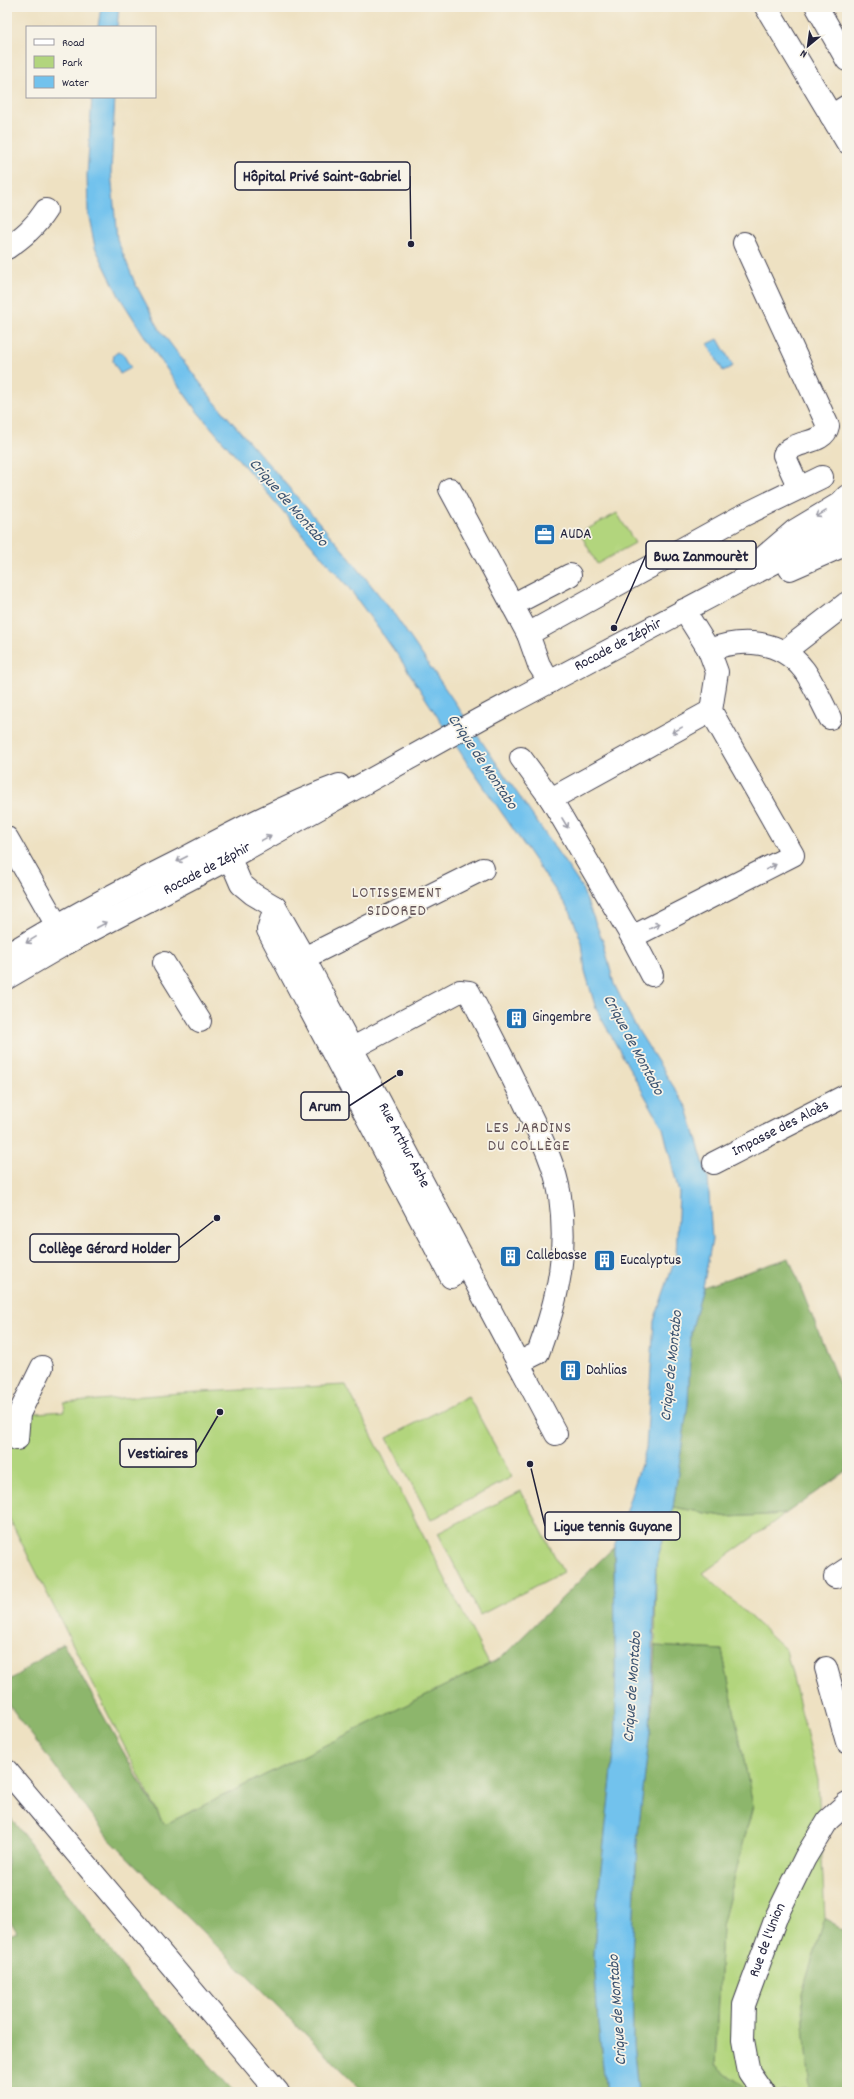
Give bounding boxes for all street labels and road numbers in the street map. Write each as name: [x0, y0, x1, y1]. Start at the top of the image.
street label: Rocade de Zéphir: [571, 613, 666, 678]
street label: Rocade de Zéphir: [160, 837, 256, 902]
street label: Impasse des Aloès: [728, 1095, 833, 1163]
street label: Rue Arthur Ashe: [372, 1099, 435, 1192]
street label: Rue de l'Union: [744, 1899, 792, 1981]

